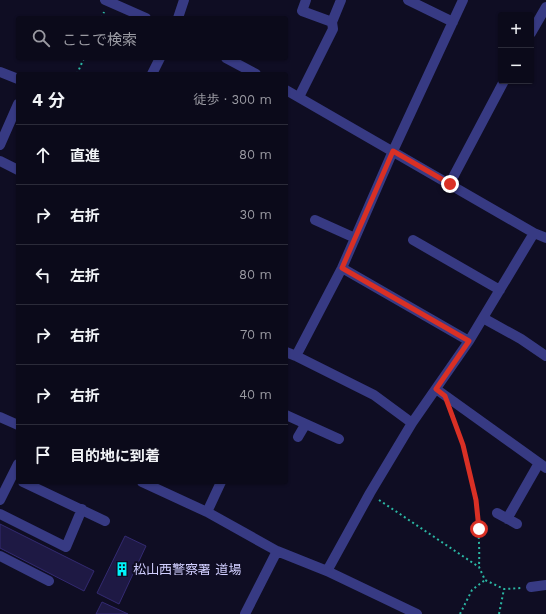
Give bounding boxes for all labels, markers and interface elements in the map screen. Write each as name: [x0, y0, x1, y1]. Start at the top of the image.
map controls: [498, 12, 534, 84]
button: +: [498, 12, 534, 48]
search box: [16, 16, 288, 60]
icon: search: [30, 27, 52, 49]
text: ここで検索: [62, 31, 137, 49]
button: −: [498, 48, 534, 84]
text: 4 分: [32, 90, 65, 110]
text: 徒歩 · 300 m: [194, 92, 272, 107]
icon: ahead: [32, 144, 54, 166]
text: 直進: [70, 147, 100, 165]
text: 80 m: [239, 147, 272, 162]
route end: [441, 175, 459, 193]
icon: right: [32, 204, 54, 226]
text: 右折: [70, 207, 100, 225]
text: 30 m: [240, 207, 272, 222]
icon: left: [32, 264, 54, 286]
text: 左折: [70, 267, 100, 285]
text: 80 m: [239, 267, 272, 282]
icon: right: [32, 324, 54, 346]
text: 右折: [70, 327, 100, 345]
text: 70 m: [240, 327, 272, 342]
icon: right: [32, 384, 54, 406]
text: 右折: [70, 387, 100, 405]
text: 40 m: [239, 387, 272, 402]
icon: arrive: [32, 444, 54, 466]
text: 目的地に到着: [70, 447, 160, 465]
route start: [470, 520, 488, 538]
building icon: 松山西警察署 道場: [114, 561, 130, 577]
place label: 松山西警察署 道場: [133, 562, 241, 577]

